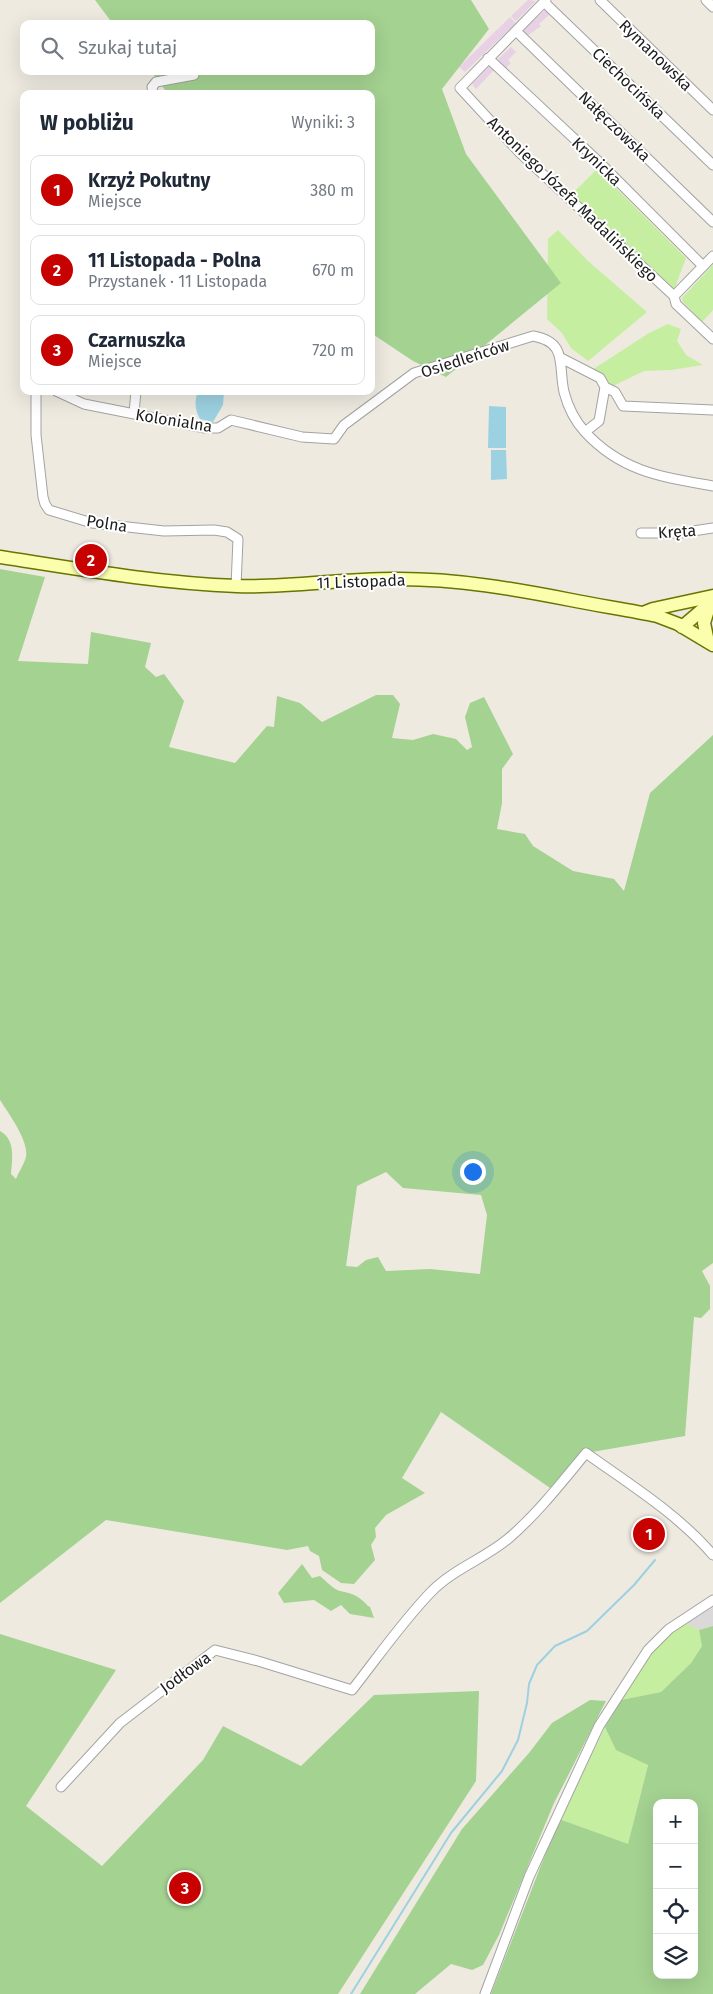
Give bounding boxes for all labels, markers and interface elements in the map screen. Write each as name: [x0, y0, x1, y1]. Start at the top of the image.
street label: Rymanowska: [615, 16, 696, 95]
search box: [20, 20, 375, 75]
icon: search: [38, 34, 66, 62]
text: Szukaj tutaj: [78, 36, 177, 59]
street label: Ciechocińska: [588, 44, 669, 123]
street label: Nałęczowska: [575, 87, 655, 165]
text: W pobliżu: [40, 110, 134, 136]
text: Wyniki: 3: [291, 113, 355, 132]
street label: Antoniego Józefa Madalińskiego: [484, 113, 662, 286]
street label: Krynicka: [568, 133, 625, 190]
text: Krzyż Pokutny: [88, 169, 210, 192]
text: 1: [53, 181, 61, 200]
text: 380 m: [310, 181, 354, 200]
text: Miejsce: [88, 192, 142, 211]
text: 11 Listopada - Polna: [88, 249, 261, 272]
text: 2: [53, 261, 61, 280]
text: 670 m: [312, 261, 354, 280]
text: Przystanek · 11 Listopada: [88, 272, 267, 291]
text: Czarnuszka: [88, 329, 186, 352]
street label: Osiedleńców: [418, 335, 512, 382]
text: 3: [53, 341, 61, 360]
text: 720 m: [312, 341, 354, 360]
text: Miejsce: [88, 352, 142, 371]
street label: Kolonialna: [134, 405, 214, 436]
street label: Polna: [85, 511, 129, 536]
street label: Kręta: [657, 521, 697, 542]
pin: 2: [75, 541, 107, 579]
street label: 11 Listopada: [316, 570, 406, 593]
your location: [460, 1159, 486, 1185]
pin: 1: [633, 1515, 665, 1553]
street label: Jodłowa: [156, 1648, 214, 1697]
map controls: [653, 1799, 698, 1979]
button: +: [653, 1799, 698, 1844]
button: −: [653, 1844, 698, 1889]
pin: 3: [169, 1869, 201, 1907]
button: locate: [653, 1889, 698, 1934]
button: layers: [653, 1934, 698, 1979]

